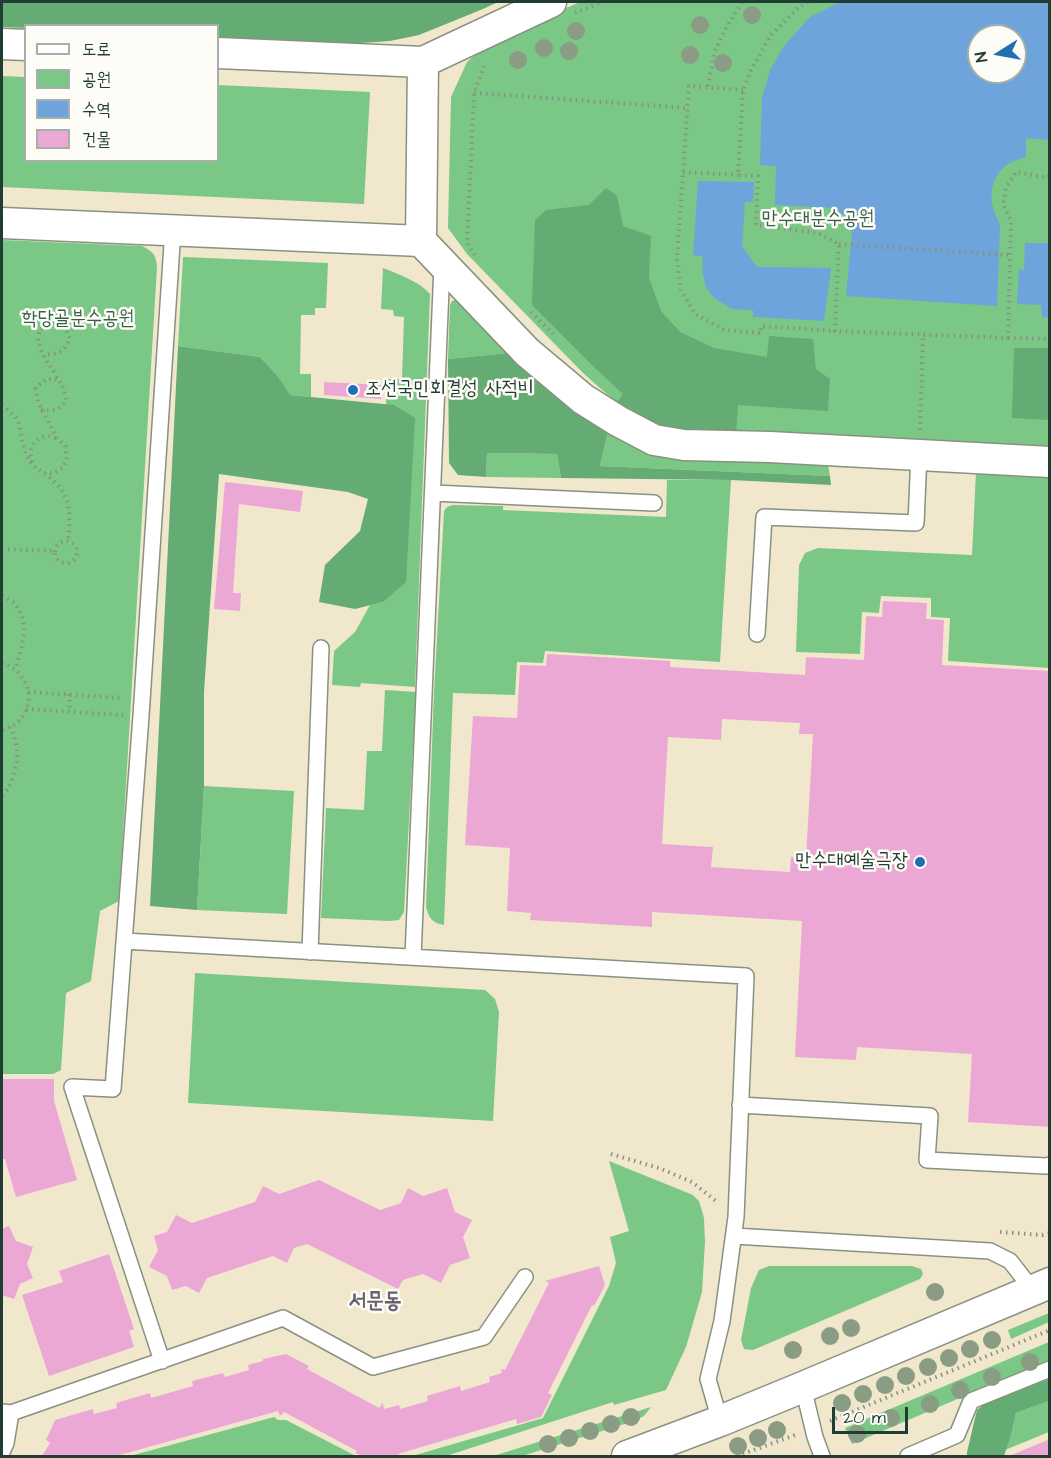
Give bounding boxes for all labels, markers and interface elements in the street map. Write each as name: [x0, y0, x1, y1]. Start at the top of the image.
legend: [24, 24, 219, 162]
north arrow: [967, 24, 1027, 84]
text: 도로: [82, 37, 111, 62]
text: N: [970, 50, 993, 64]
text: 공원: [82, 67, 111, 92]
text: 수역: [82, 97, 111, 122]
text: 건물: [82, 127, 111, 152]
park label: 만수대분수공원: [762, 208, 874, 232]
park label: 학당골분수공원: [22, 308, 134, 332]
place label: 조선국민회결성 사적비: [365, 378, 534, 402]
marker: 조선국민회결성 사적비: [346, 383, 360, 397]
place label: 만수대예술극장: [795, 850, 908, 874]
marker: 만수대예술극장: [913, 855, 927, 869]
district label: 서문동: [348, 1289, 402, 1315]
scale bar: [835, 1395, 912, 1433]
text: 20 m: [843, 1405, 886, 1430]

